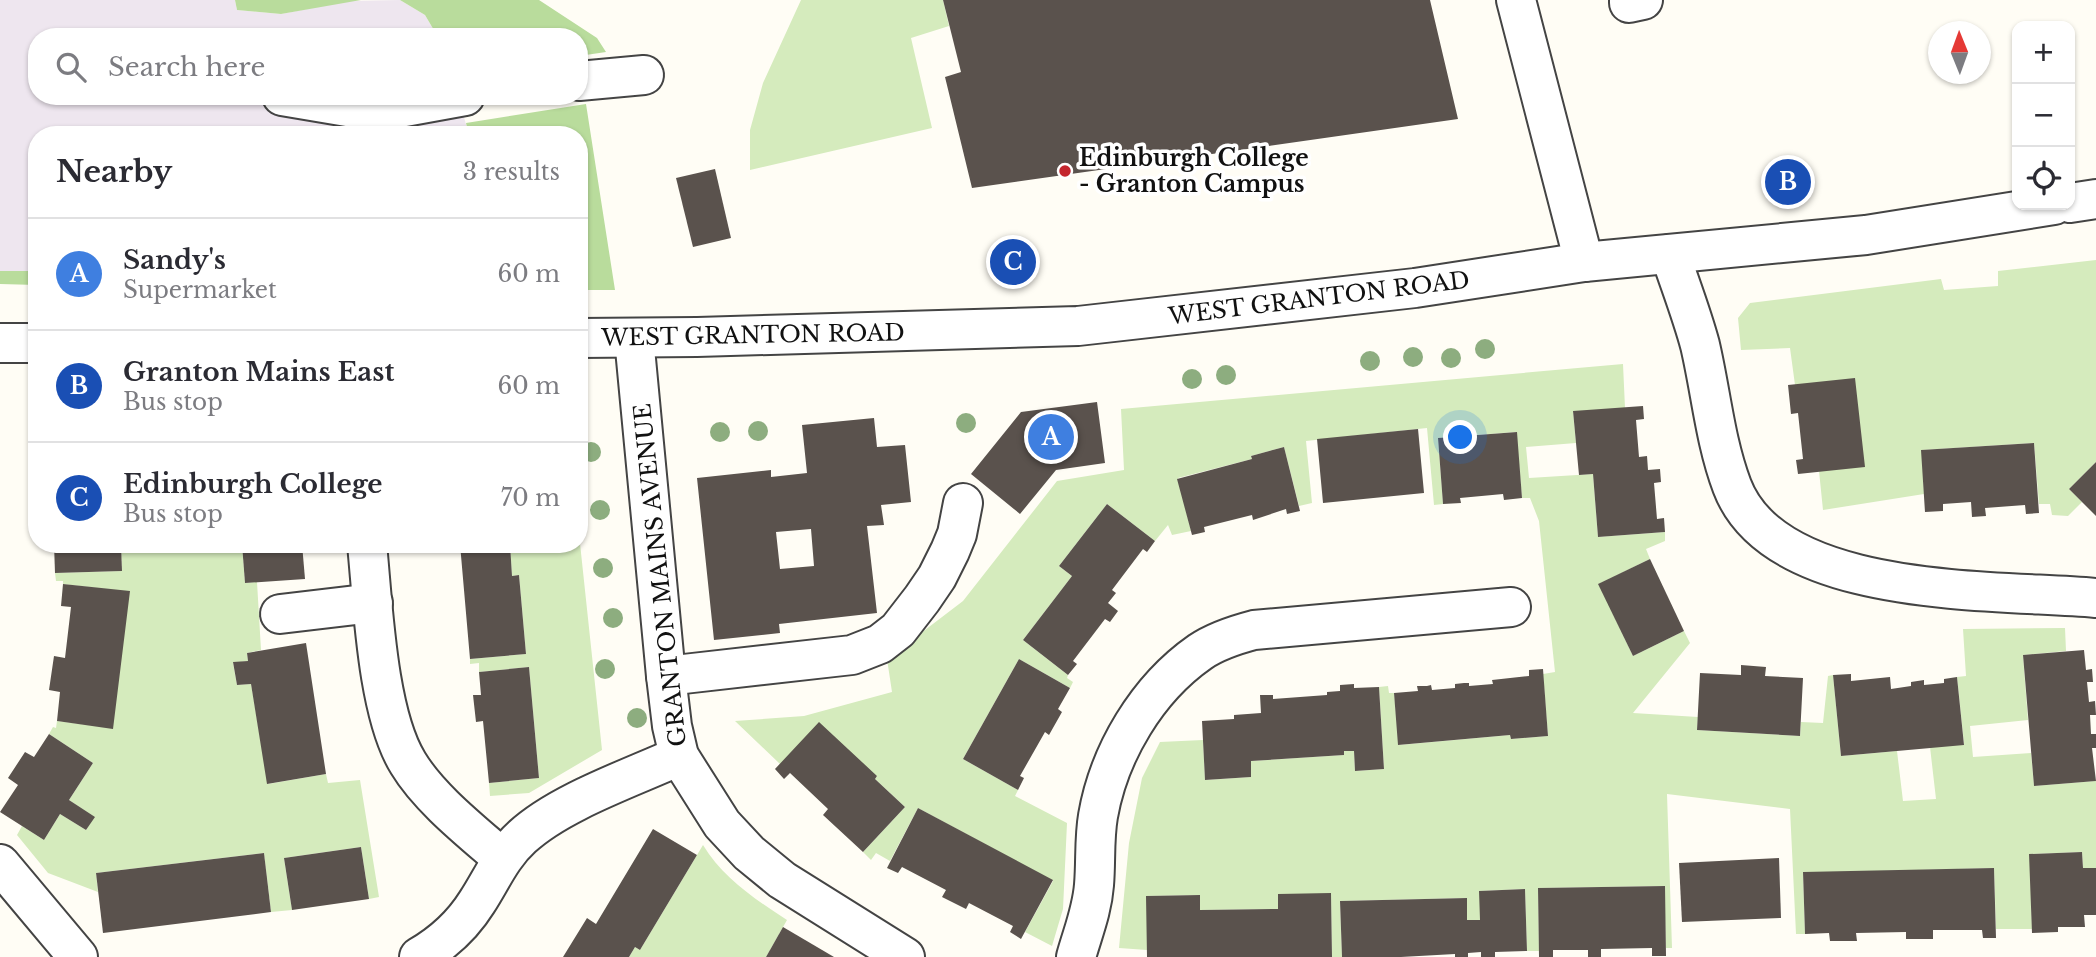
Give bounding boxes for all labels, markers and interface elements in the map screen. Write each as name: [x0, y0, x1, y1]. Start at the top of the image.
north arrow: [1928, 21, 1991, 84]
map controls: [2012, 21, 2075, 210]
button: +: [2012, 21, 2075, 84]
search box: [28, 28, 588, 105]
icon: search: [52, 48, 90, 86]
text: Search here: [108, 51, 265, 83]
button: −: [2012, 84, 2075, 147]
place label: Edinburgh College - Granton Campus: [1079, 144, 1309, 198]
button: locate: [2012, 147, 2075, 210]
text: Nearby: [56, 153, 172, 190]
pin: B: [1765, 156, 1811, 208]
text: 3 results: [463, 158, 560, 186]
marker: Edinburgh College - Granton Campus: [1057, 163, 1073, 179]
pin: C: [990, 236, 1036, 288]
text: Sandy's: [123, 244, 226, 276]
text: A: [70, 260, 88, 288]
text: 60 m: [498, 260, 560, 288]
street label: WEST GRANTON ROAD: [1166, 266, 1471, 331]
text: Supermarket: [123, 276, 277, 304]
street label: WEST GRANTON ROAD: [600, 318, 905, 352]
text: Granton Mains East: [123, 356, 394, 388]
text: B: [70, 372, 88, 400]
text: 60 m: [498, 372, 560, 400]
text: Bus stop: [123, 388, 223, 416]
street label: GRANTON MAINS AVENUE: [628, 402, 692, 748]
pin: A: [1028, 411, 1074, 463]
your location: [1443, 420, 1477, 454]
text: Edinburgh College: [123, 468, 383, 500]
text: C: [70, 484, 88, 512]
text: 70 m: [501, 484, 560, 512]
text: Bus stop: [123, 500, 223, 528]

